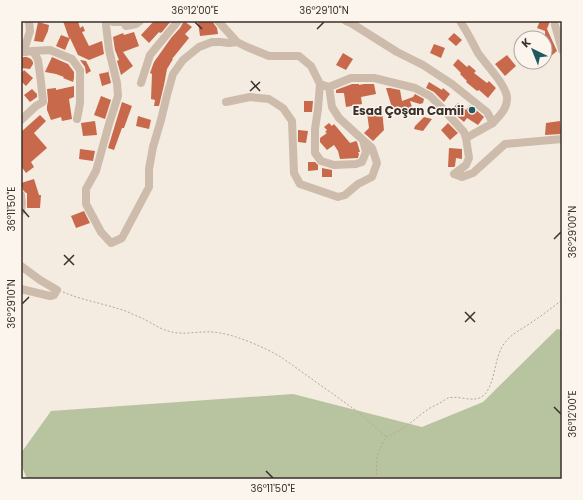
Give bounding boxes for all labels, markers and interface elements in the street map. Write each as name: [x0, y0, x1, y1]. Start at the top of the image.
text: 36°12'00"E: [171, 3, 219, 18]
text: 36°29'10"N: [299, 3, 349, 18]
north arrow: [513, 30, 553, 70]
text: K: [518, 34, 535, 51]
place label: Esad Çoşan Camii: [353, 102, 464, 119]
marker: Esad Çoşan Camii: [467, 105, 477, 115]
text: 36°11'50"E: [4, 187, 19, 231]
text: 36°29'00"N: [565, 206, 580, 258]
text: 36°29'10"N: [4, 279, 19, 329]
text: 36°12'00"E: [565, 390, 580, 438]
text: 36°11'50"E: [251, 481, 295, 496]

